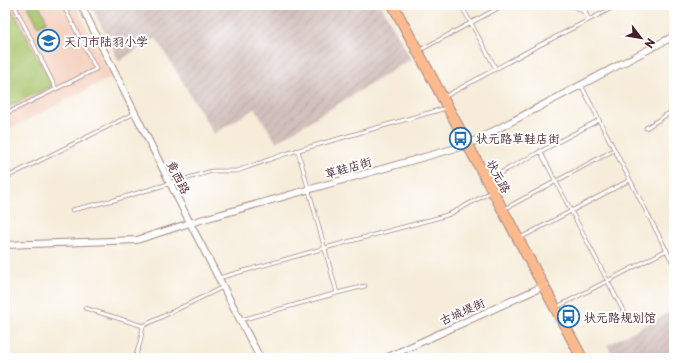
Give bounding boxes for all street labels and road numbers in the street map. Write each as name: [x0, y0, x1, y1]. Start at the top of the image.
street label: 草鞋店街: [322, 152, 374, 182]
street label: 状元路: [483, 156, 515, 196]
street label: 竟西路: [163, 157, 195, 197]
street label: 古城堤街: [436, 293, 488, 329]

